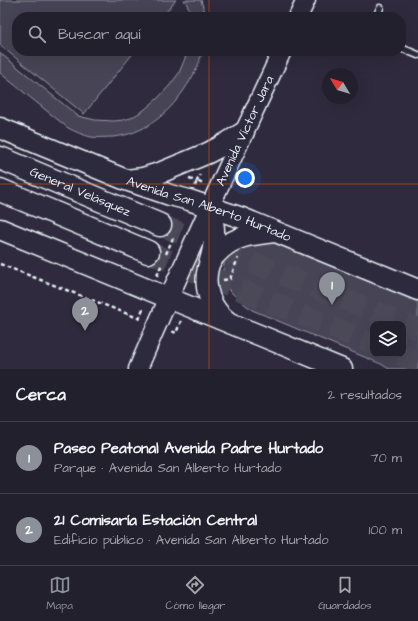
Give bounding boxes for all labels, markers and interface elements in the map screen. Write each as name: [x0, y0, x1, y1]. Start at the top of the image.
search box: [12, 12, 406, 56]
icon: search: [26, 23, 48, 45]
text: Buscar aquí: [58, 24, 140, 45]
north arrow: [322, 68, 358, 104]
street label: Avenida Víctor Jara: [211, 72, 278, 189]
street label: General Velásquez: [27, 162, 134, 221]
your location: [235, 168, 255, 188]
street label: Avenida San Alberto Hurtado: [124, 172, 294, 246]
pin: 1: [319, 272, 345, 305]
pin: 2: [72, 298, 98, 331]
map controls: [370, 321, 406, 357]
button: layers: [370, 321, 406, 357]
text: Cerca: [16, 383, 66, 407]
text: 2 resultados: [328, 386, 402, 404]
text: Paseo Peatonal Avenida Padre Hurtado: [54, 438, 323, 459]
text: 1: [28, 449, 30, 467]
text: 70 m: [370, 449, 402, 467]
text: Parque · Avenida San Alberto Hurtado: [54, 459, 282, 477]
text: 21 Comisaría Estación Central: [54, 510, 257, 531]
text: 2: [25, 521, 33, 539]
text: 100 m: [369, 521, 402, 539]
text: Edificio público · Avenida San Alberto Hurtado: [54, 531, 329, 549]
tab: Mapa: [46, 574, 73, 613]
tab: Cómo llegar: [166, 574, 225, 613]
tab: Guardados: [318, 574, 372, 613]

